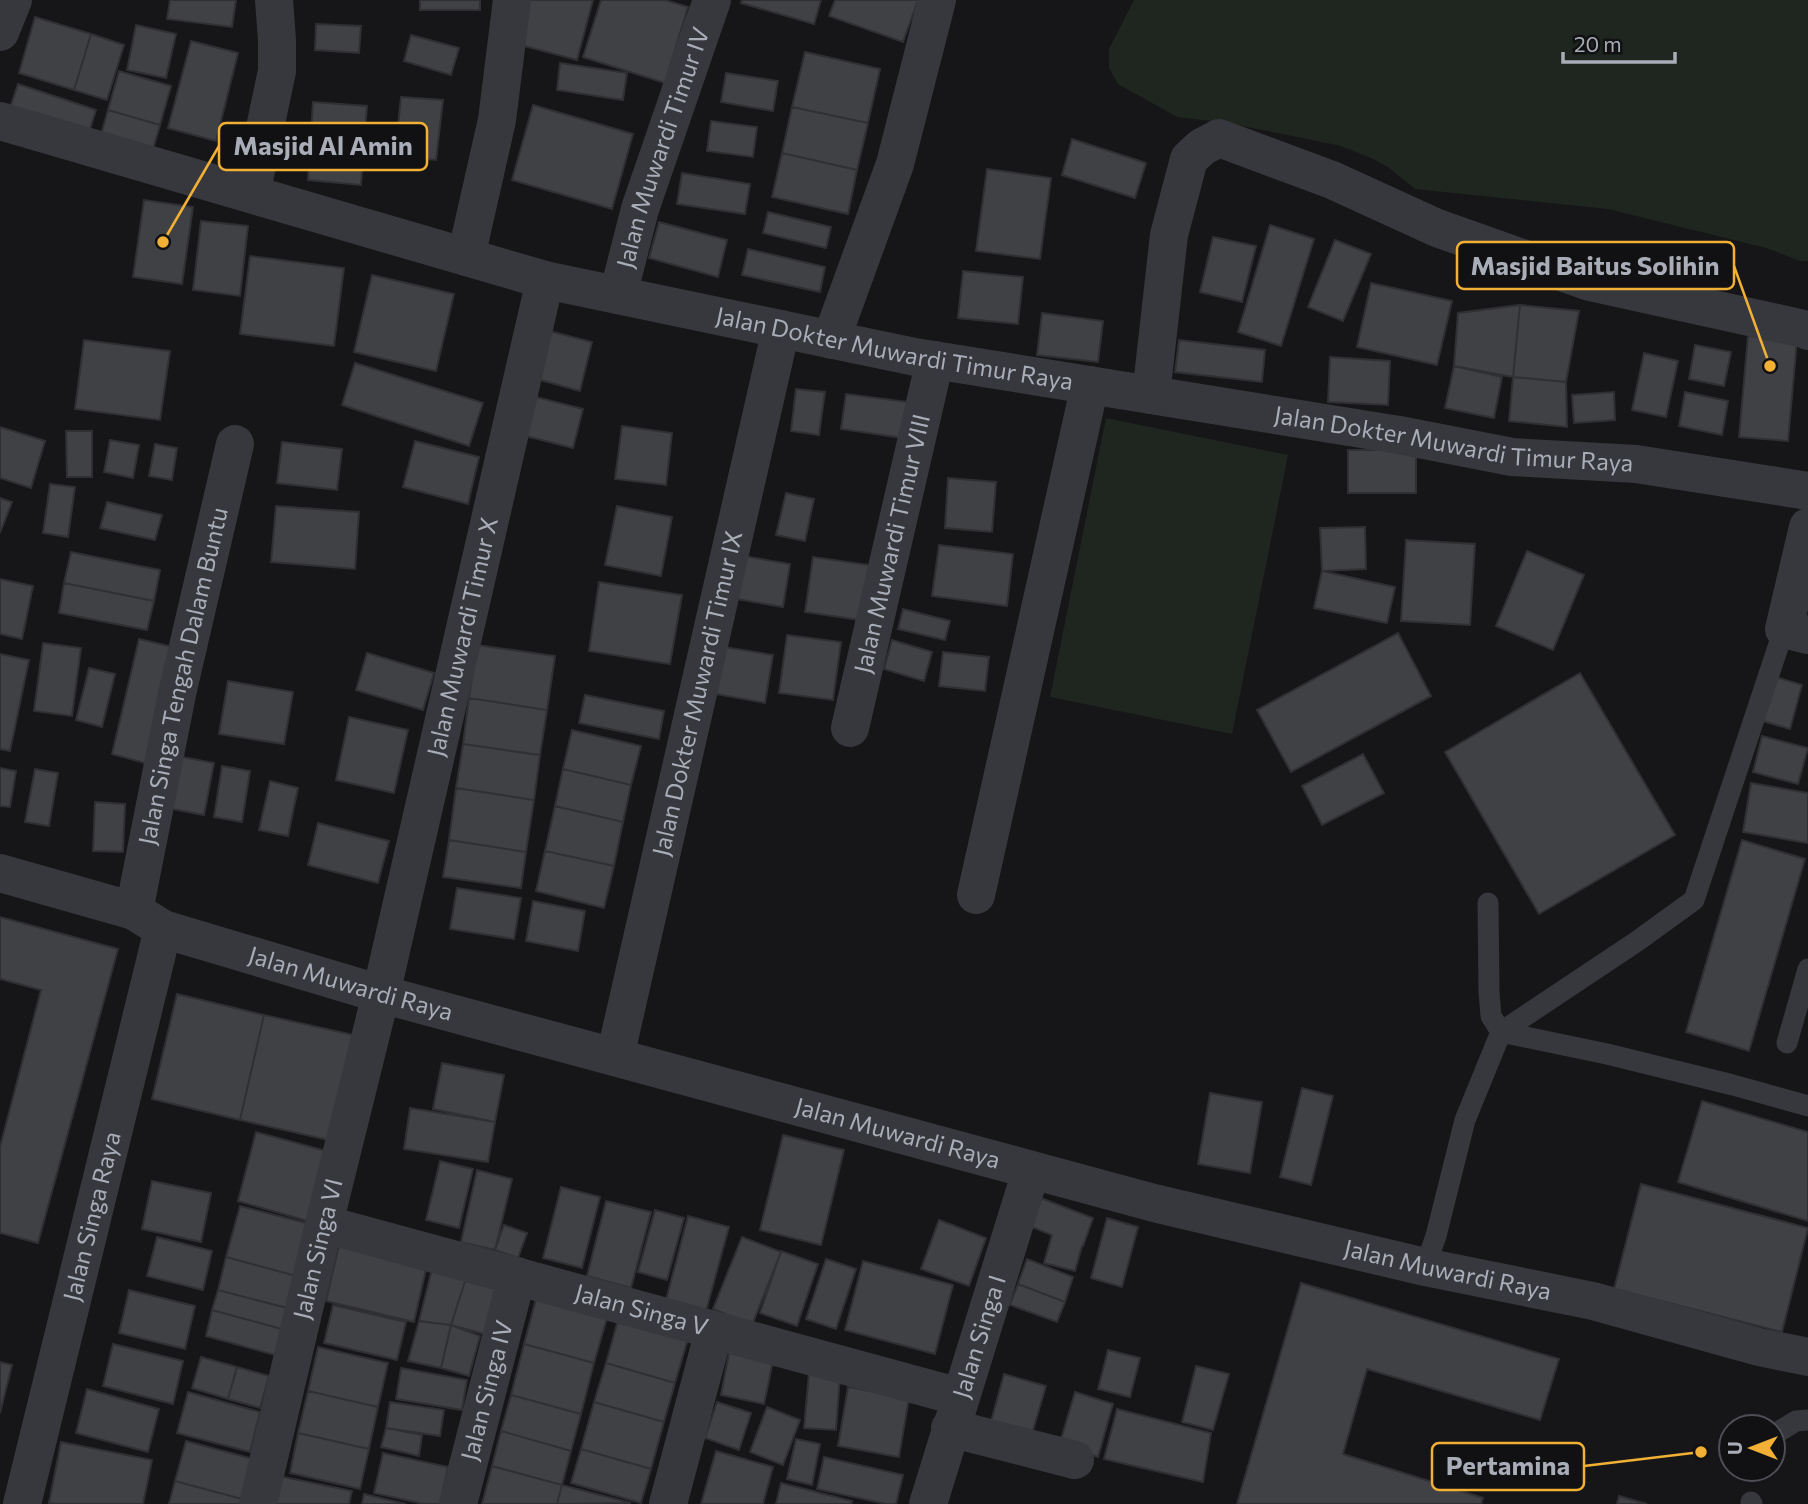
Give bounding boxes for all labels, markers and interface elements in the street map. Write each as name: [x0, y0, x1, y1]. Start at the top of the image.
scale bar: [1563, 21, 1675, 65]
street label: Jalan Muwardi Timur IV: [609, 23, 715, 271]
text: 20 m: [1574, 31, 1622, 56]
callout: Masjid Al Amin: [219, 123, 427, 170]
text: Masjid Al Amin: [233, 129, 413, 160]
callout: Masjid Baitus Solihin: [1457, 242, 1734, 289]
text: Masjid Baitus Solihin: [1470, 249, 1720, 280]
street label: Jalan Dokter Muwardi Timur Raya: [713, 300, 1075, 395]
street label: Jalan Dokter Muwardi Timur Raya: [1272, 399, 1634, 477]
street label: Jalan Muwardi Timur VIII: [847, 411, 935, 676]
street label: Jalan Singa Tengah Dalam Buntu: [131, 504, 233, 847]
street label: Jalan Muwardi Timur X: [420, 514, 503, 759]
street label: Jalan Dokter Muwardi Timur IX: [645, 527, 748, 859]
street label: Jalan Muwardi Raya: [245, 939, 456, 1026]
street label: Jalan Muwardi Raya: [792, 1091, 1004, 1174]
street label: Jalan Singa Raya: [56, 1128, 126, 1304]
street label: Jalan Singa VI: [286, 1175, 348, 1322]
street label: Jalan Muwardi Raya: [1341, 1232, 1554, 1305]
street label: Jalan Singa I: [946, 1271, 1011, 1401]
street label: Jalan Singa V: [572, 1277, 712, 1341]
street label: Jalan Singa IV: [454, 1317, 518, 1464]
north arrow: [1717, 1413, 1787, 1483]
text: U: [1723, 1441, 1746, 1455]
callout: Pertamina: [1432, 1443, 1584, 1490]
text: Pertamina: [1446, 1449, 1570, 1480]

